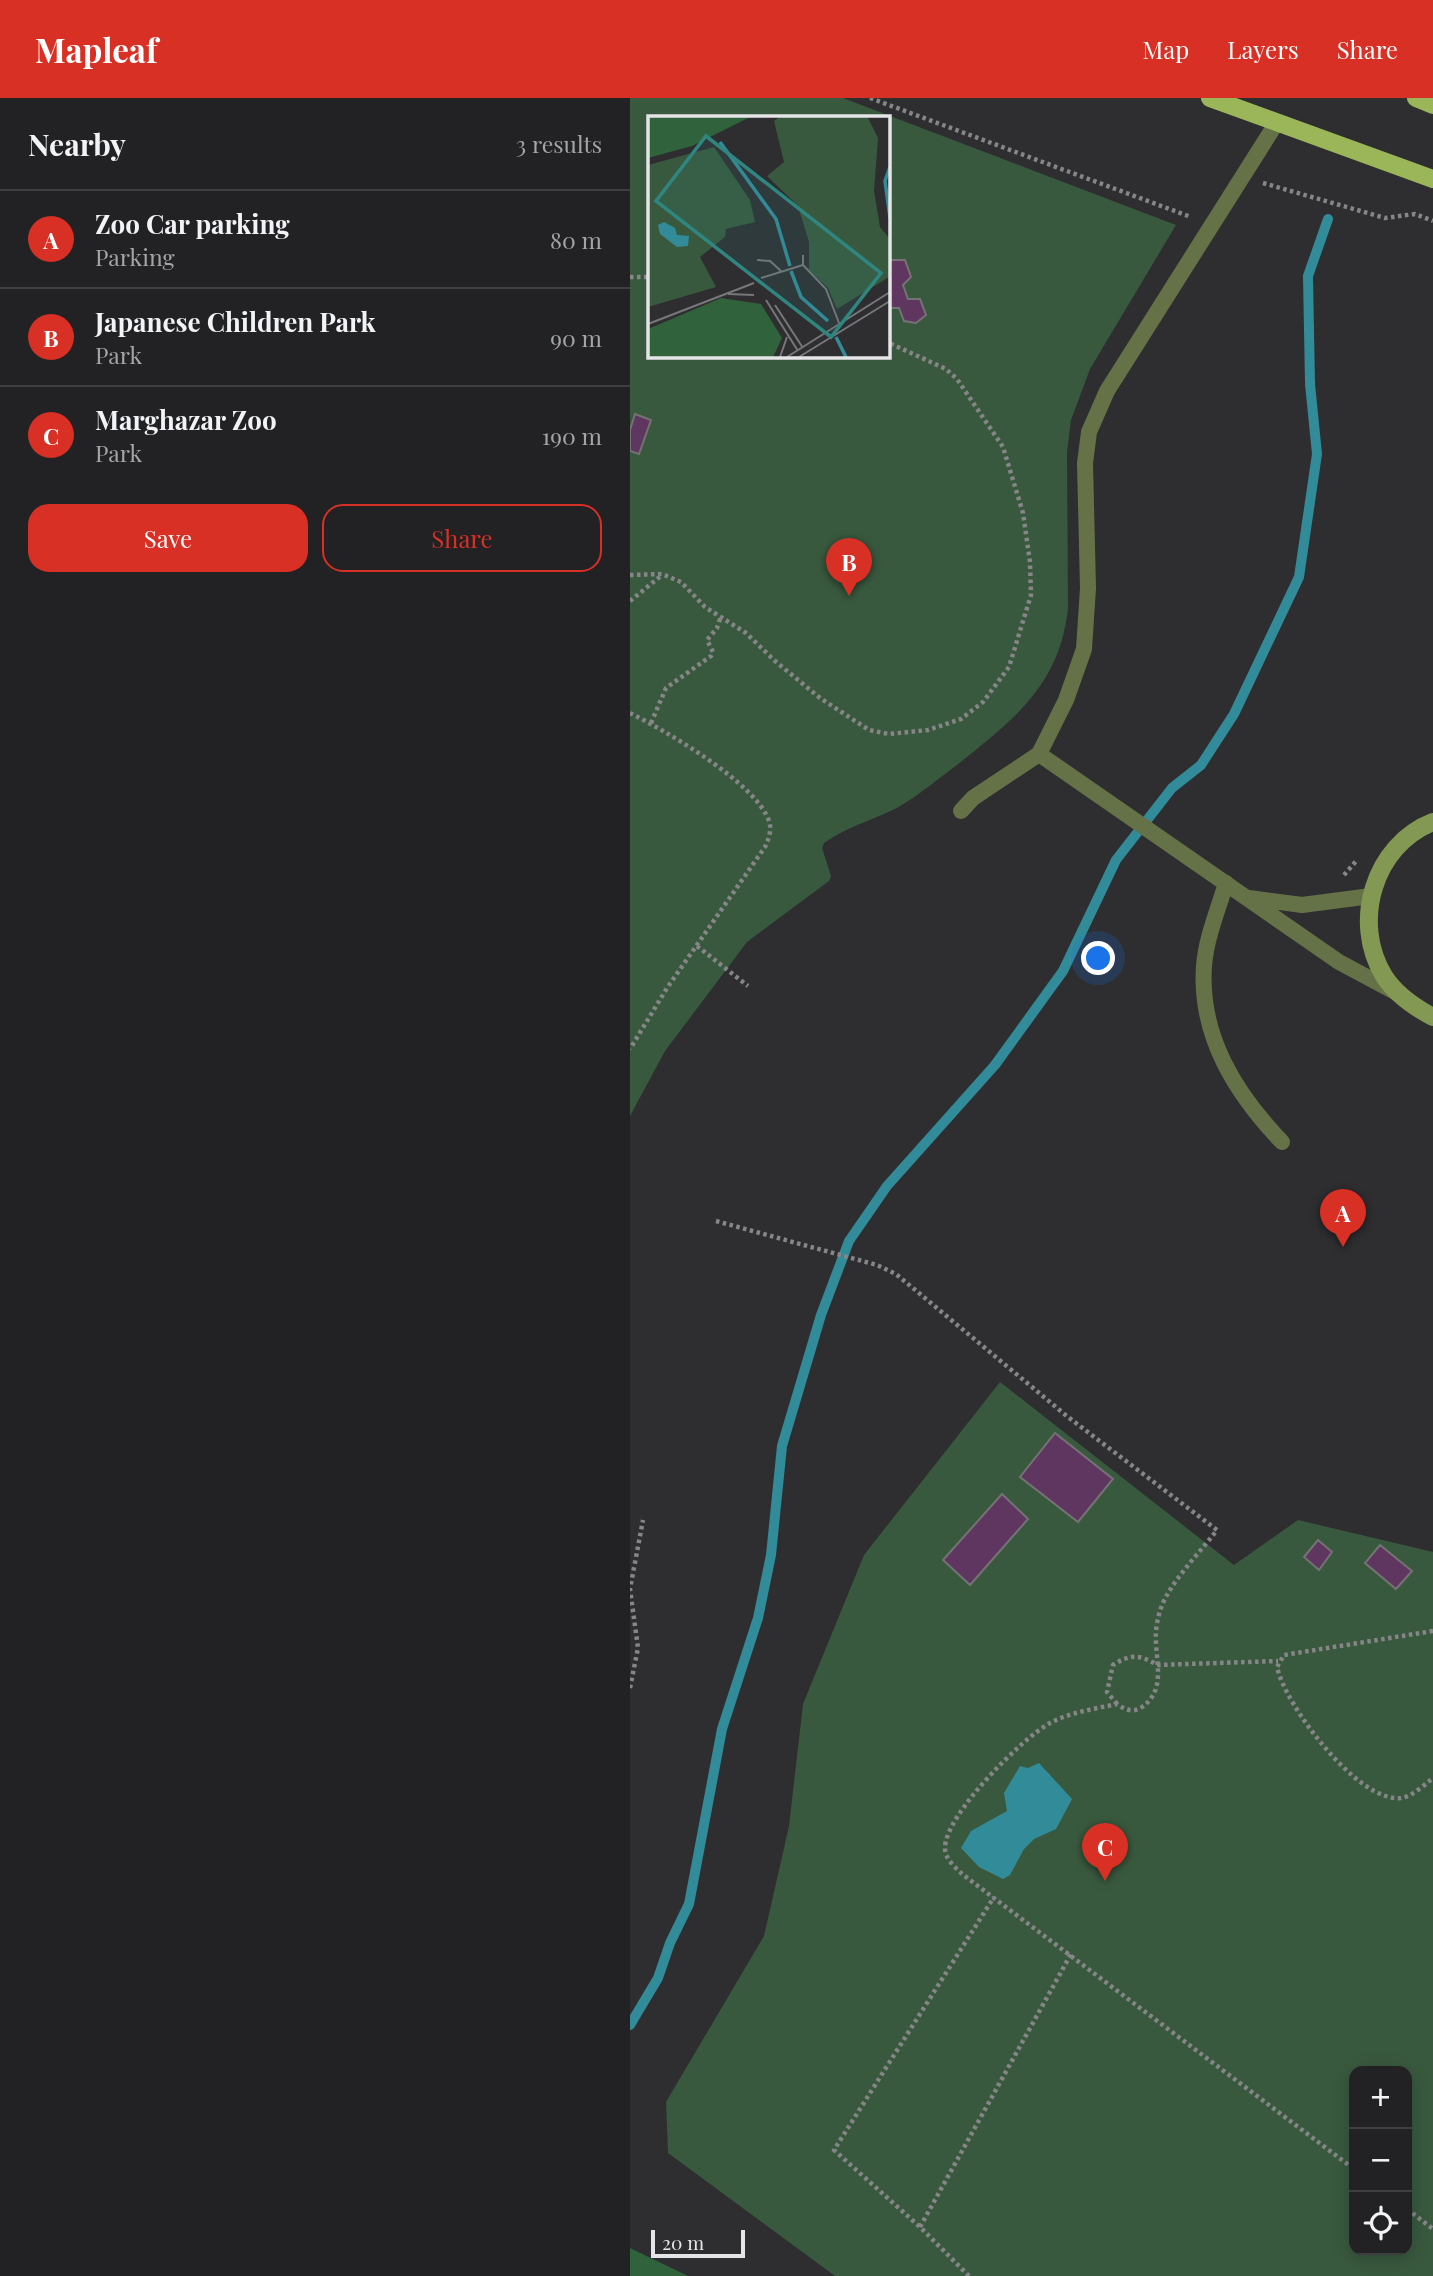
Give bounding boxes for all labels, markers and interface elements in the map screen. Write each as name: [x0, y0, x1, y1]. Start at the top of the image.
text: Mapleaf: [35, 27, 158, 71]
text: Map: [1143, 33, 1189, 65]
text: Layers: [1227, 33, 1299, 65]
text: Share: [1337, 33, 1398, 65]
inset map: [648, 116, 889, 357]
text: Nearby: [28, 124, 126, 164]
text: 3 results: [516, 128, 602, 159]
text: Zoo Car parking: [95, 206, 290, 241]
text: A: [43, 224, 59, 255]
text: 80 m: [550, 224, 602, 255]
text: Parking: [95, 241, 175, 272]
text: Japanese Children Park: [95, 304, 376, 339]
text: B: [43, 322, 59, 353]
text: 90 m: [550, 322, 602, 353]
text: Park: [95, 339, 142, 370]
text: Marghazar Zoo: [95, 402, 277, 437]
text: C: [43, 420, 59, 451]
text: 190 m: [542, 420, 602, 451]
text: Park: [95, 437, 142, 468]
button: Save: [28, 504, 308, 572]
button: Share: [322, 504, 602, 572]
pin: B: [826, 538, 872, 596]
your location: [1081, 941, 1115, 975]
pin: A: [1320, 1189, 1366, 1247]
pin: C: [1082, 1823, 1128, 1881]
map controls: [1349, 2066, 1412, 2255]
button: +: [1349, 2066, 1412, 2129]
button: −: [1349, 2129, 1412, 2192]
button: locate: [1349, 2192, 1412, 2255]
scale bar: [651, 2227, 746, 2259]
text: 20 m: [662, 2229, 704, 2255]

